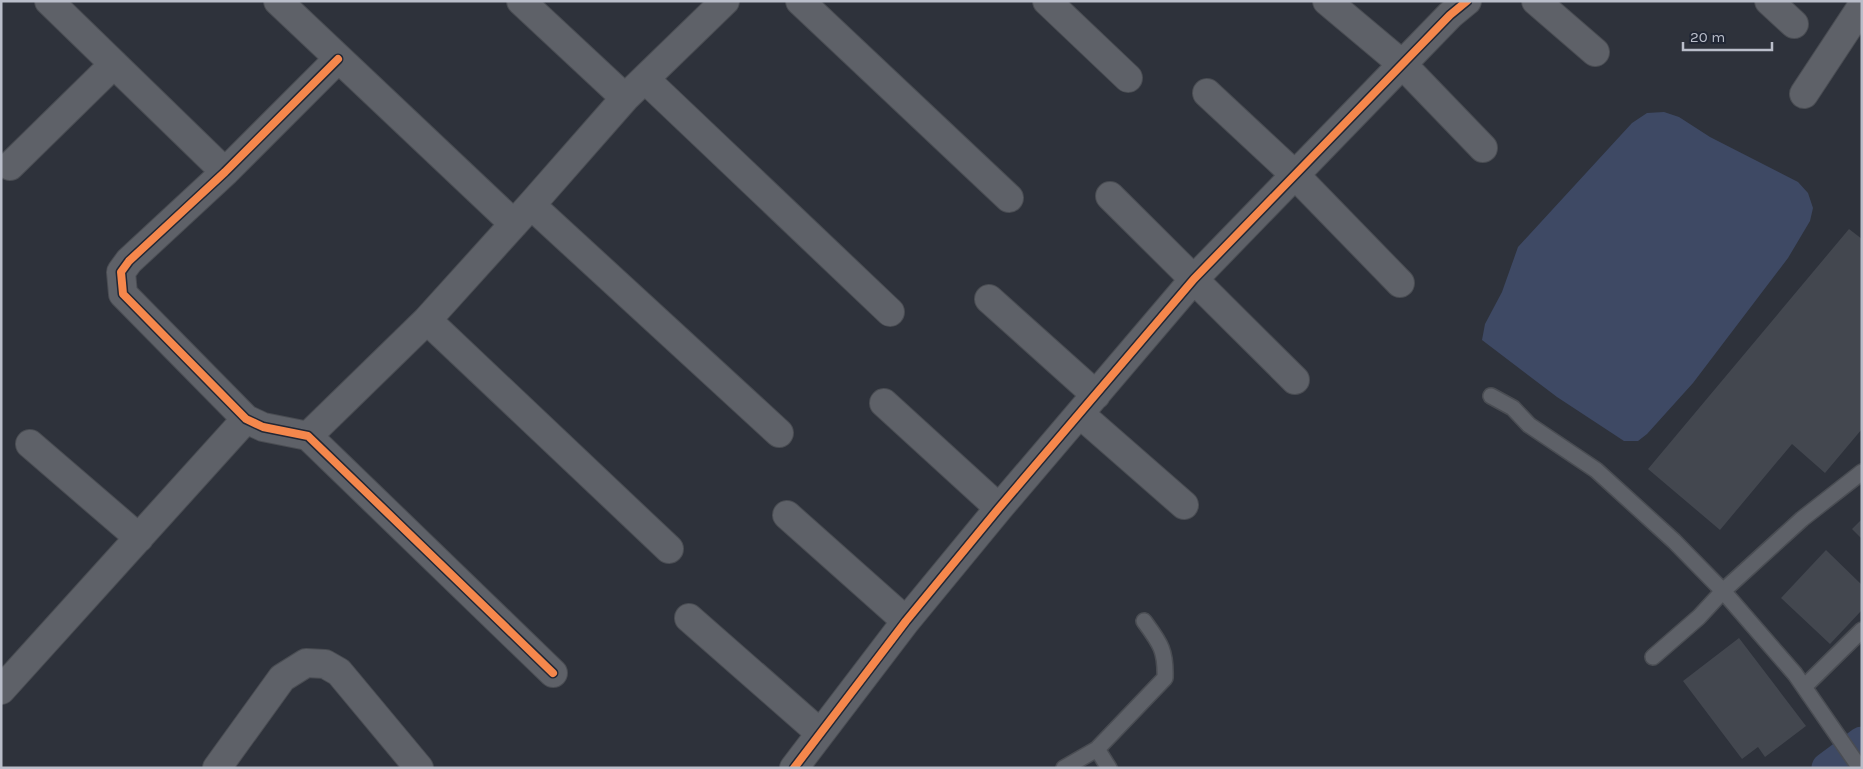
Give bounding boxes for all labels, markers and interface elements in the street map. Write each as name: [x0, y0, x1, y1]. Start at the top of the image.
scale bar: [1683, 20, 1772, 52]
text: 20 m: [1690, 28, 1725, 46]

